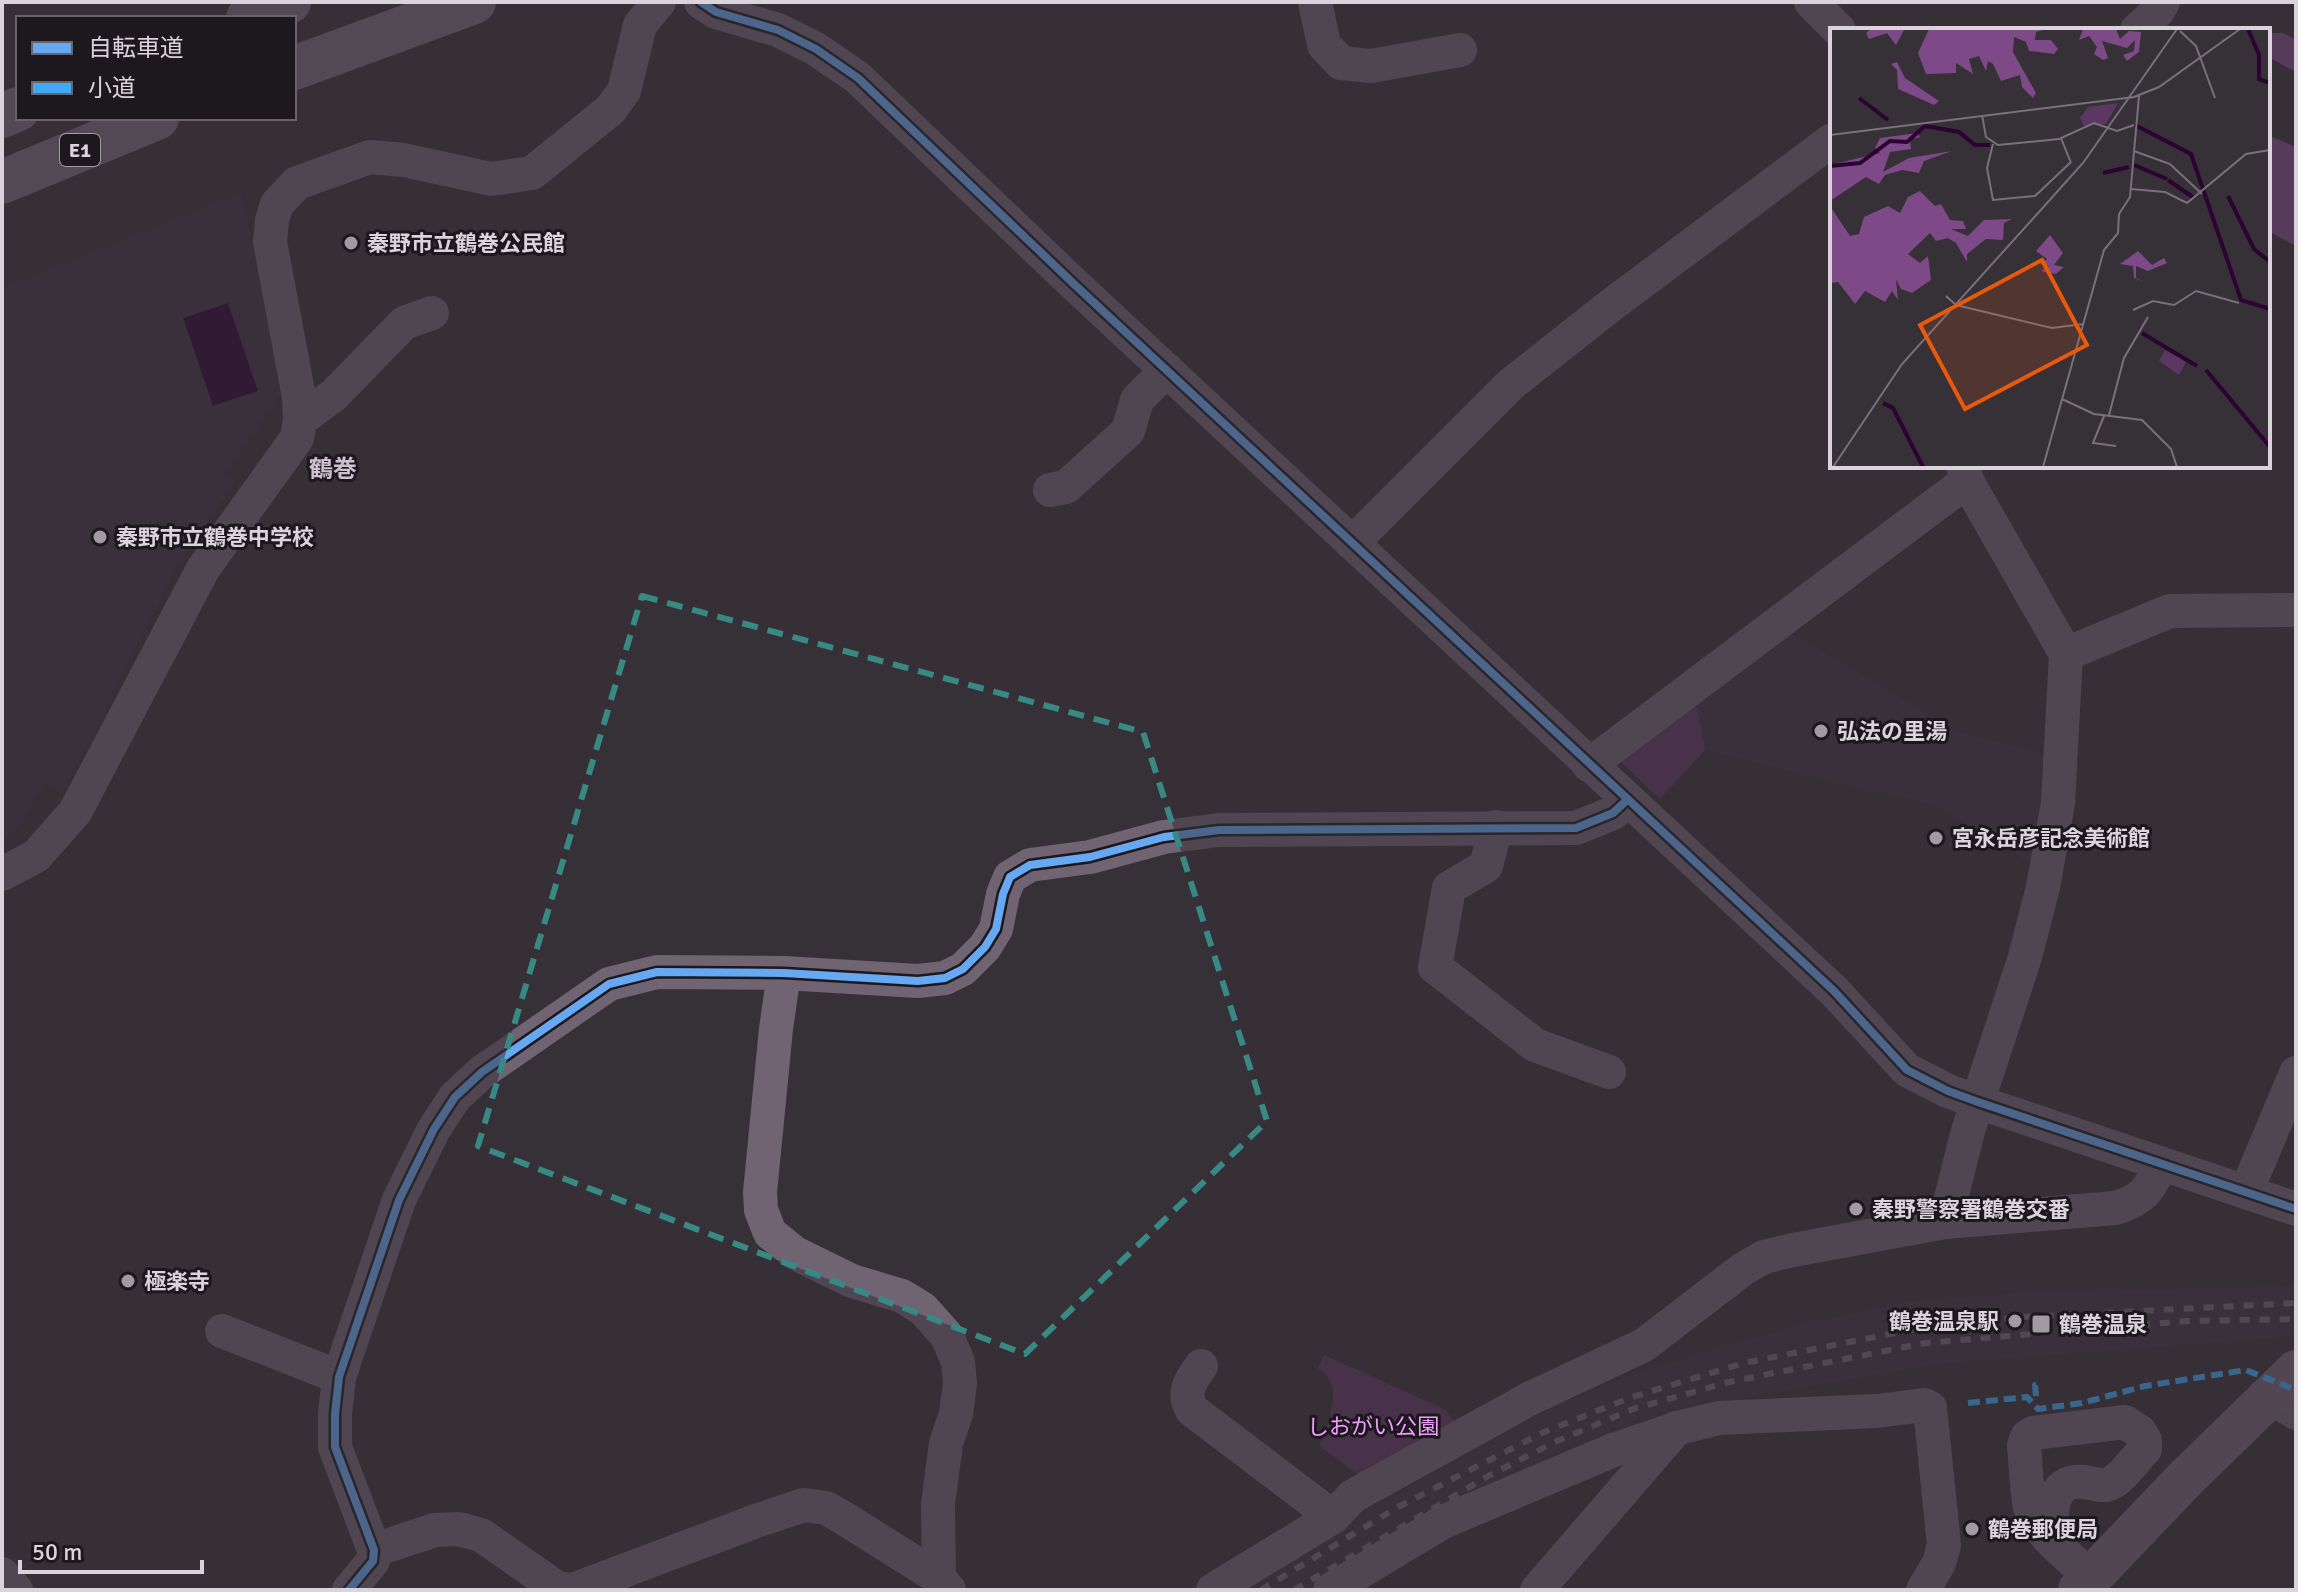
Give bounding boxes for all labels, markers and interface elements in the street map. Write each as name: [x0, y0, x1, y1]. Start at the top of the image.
legend: [16, 16, 296, 120]
inset map: [1830, 28, 2270, 468]
text: 自転車道: [88, 33, 184, 63]
text: 小道: [88, 73, 136, 103]
road number: E1: [60, 134, 100, 166]
place label: 秦野市立鶴巻公民館: [367, 230, 565, 257]
marker: 秦野市立鶴巻公民館: [342, 234, 360, 252]
district label: 鶴巻: [309, 454, 357, 484]
place label: 秦野市立鶴巻中学校: [116, 524, 314, 551]
marker: 秦野市立鶴巻中学校: [91, 528, 109, 546]
place label: 弘法の里湯: [1837, 718, 1947, 745]
marker: 弘法の里湯: [1812, 722, 1830, 740]
place label: 宮永岳彦記念美術館: [1952, 825, 2150, 852]
marker: 宮永岳彦記念美術館: [1927, 829, 1945, 847]
place label: 秦野警察署鶴巻交番: [1872, 1196, 2070, 1223]
marker: 秦野警察署鶴巻交番: [1847, 1200, 1865, 1218]
place label: 極楽寺: [144, 1268, 210, 1295]
marker: 極楽寺: [119, 1272, 137, 1290]
place label: 鶴巻温泉駅: [1889, 1308, 1999, 1335]
place label: 鶴巻温泉: [2059, 1311, 2147, 1338]
marker: 鶴巻温泉駅: [2006, 1312, 2024, 1330]
marker: 鶴巻温泉: [2030, 1313, 2052, 1335]
park label: しおがい公園: [1307, 1413, 1439, 1440]
place label: 鶴巻郵便局: [1988, 1516, 2098, 1543]
marker: 鶴巻郵便局: [1963, 1520, 1981, 1538]
scale bar: [20, 1524, 202, 1574]
text: 50 m: [32, 1537, 82, 1567]

